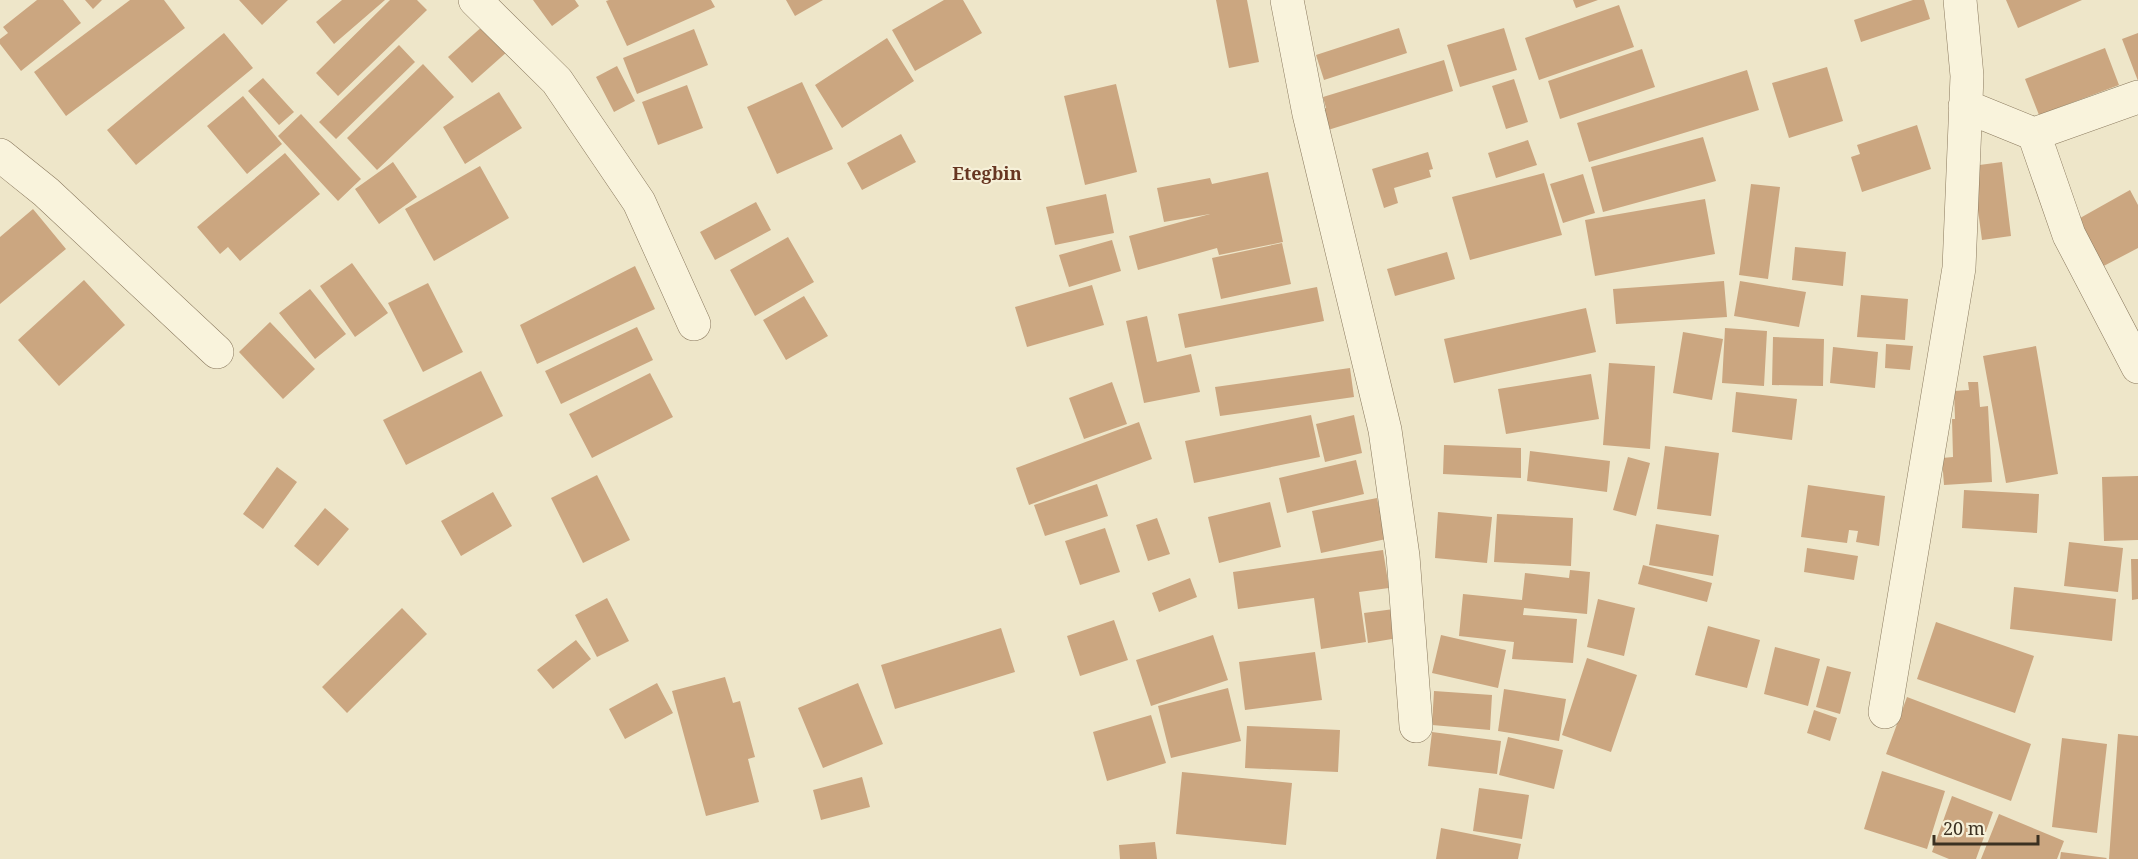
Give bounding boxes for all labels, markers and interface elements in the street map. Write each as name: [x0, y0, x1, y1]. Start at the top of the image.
district label: Etegbin: [952, 161, 1022, 185]
scale bar: [1934, 808, 2038, 846]
text: 20 m: [1943, 816, 1985, 840]

